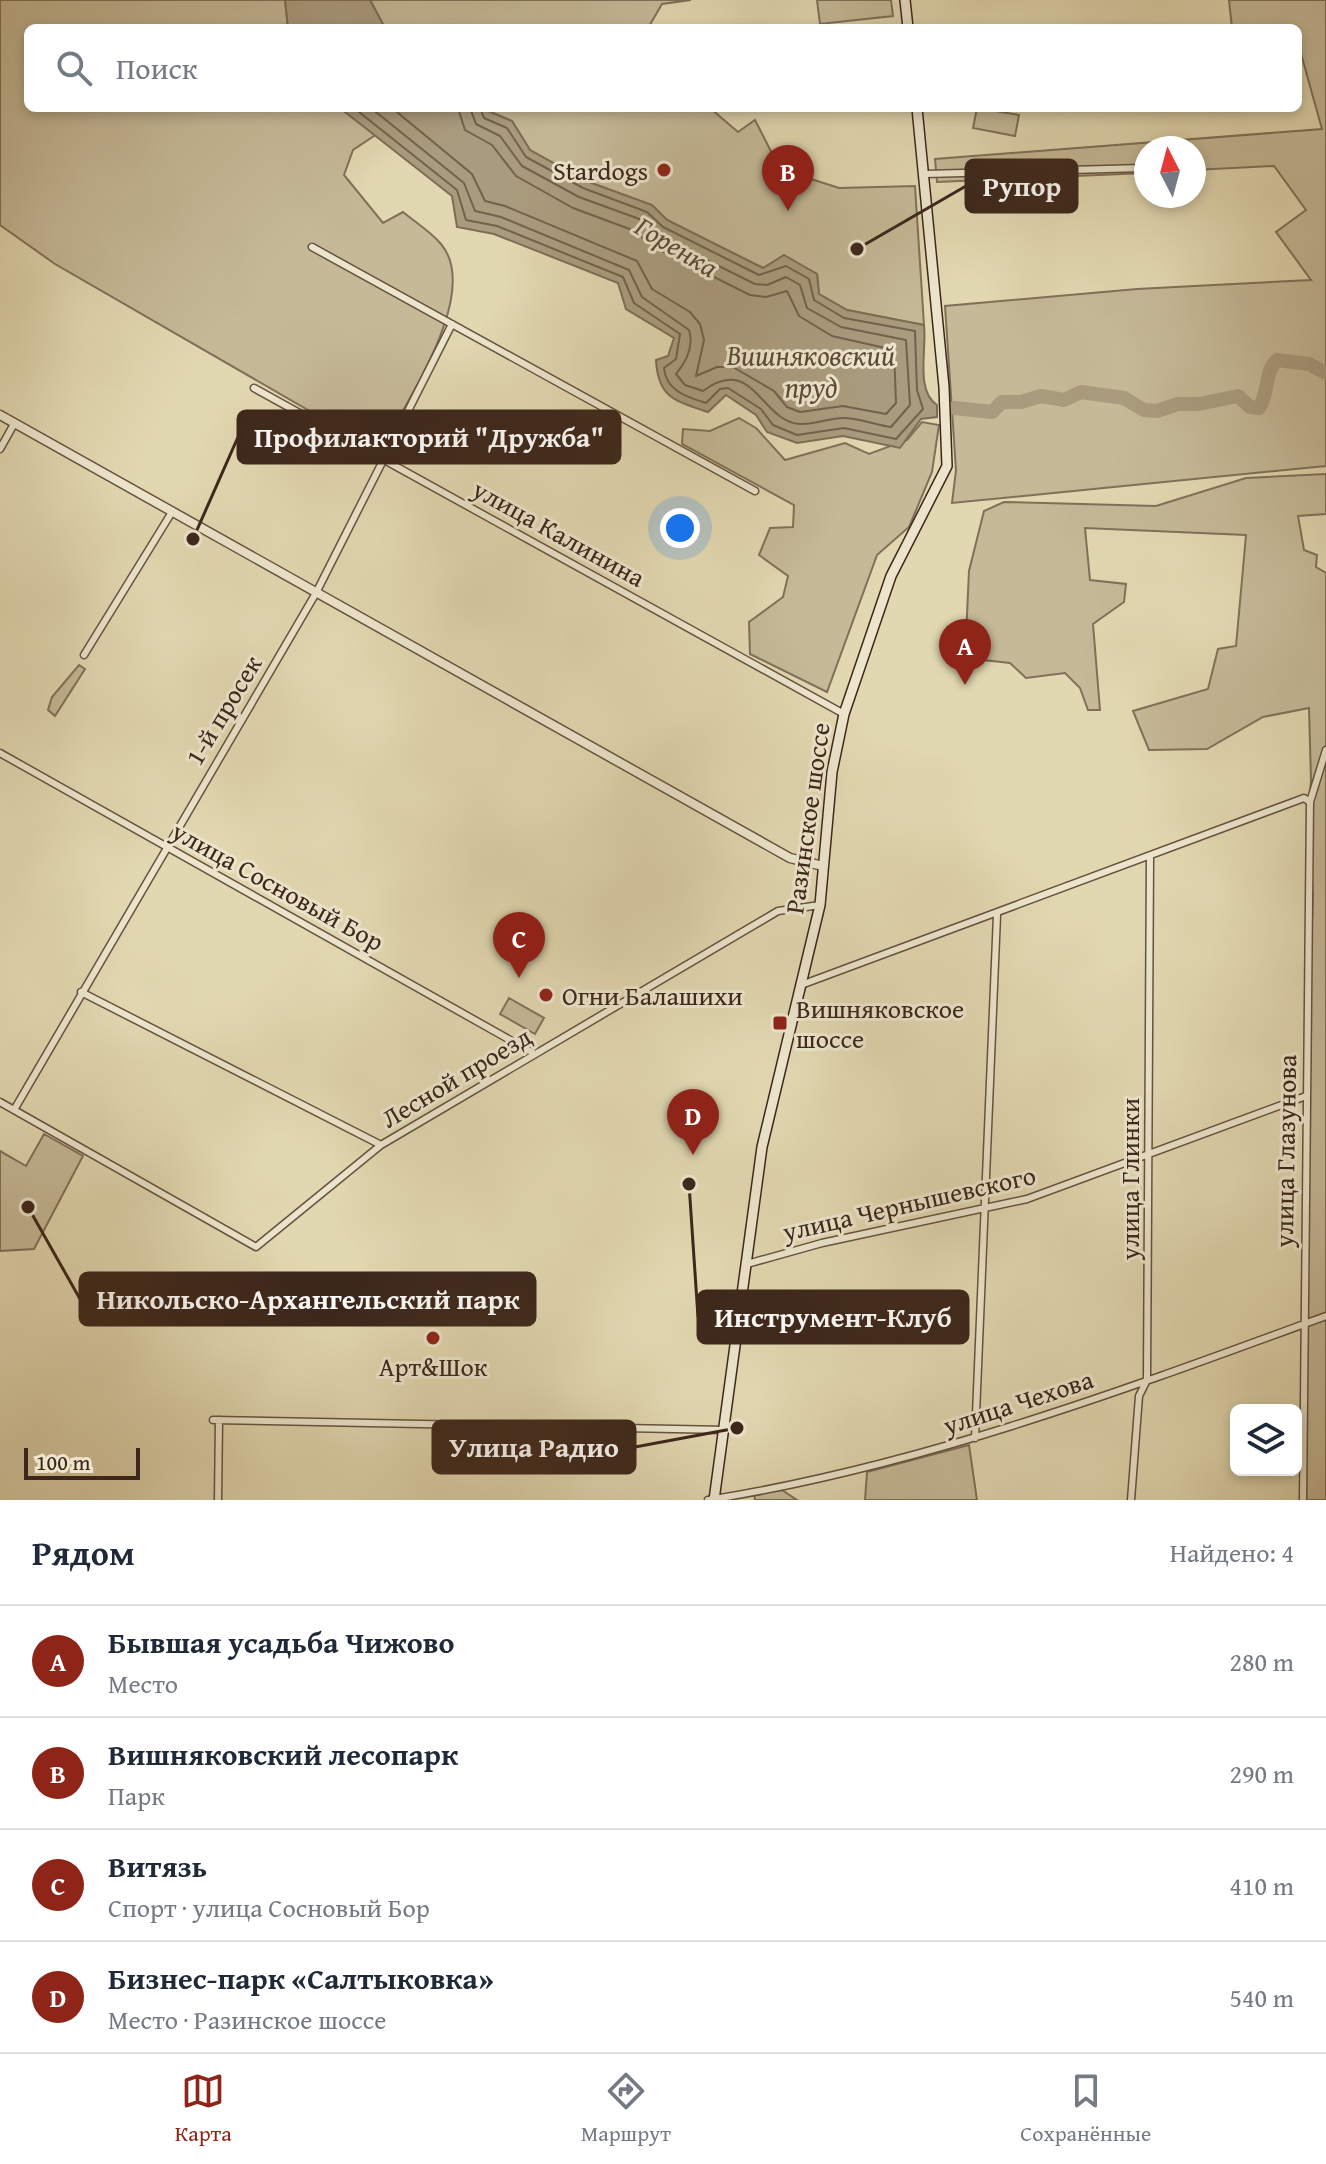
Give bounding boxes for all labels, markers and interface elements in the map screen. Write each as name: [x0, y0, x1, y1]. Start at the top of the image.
search box: [24, 24, 1302, 112]
icon: search: [52, 46, 96, 90]
text: Поиск: [116, 46, 198, 90]
north arrow: [1134, 136, 1206, 208]
pin: B: [762, 145, 814, 211]
place label: Stardogs: [553, 151, 648, 190]
callout: Рупор: [966, 160, 1077, 212]
marker: Stardogs: [655, 161, 673, 179]
text: Рупор: [983, 165, 1061, 206]
water label: Горенка: [627, 205, 726, 287]
water label: Вишняковский пруд: [726, 334, 895, 407]
callout: Профилакторий "Дружба": [238, 411, 620, 463]
text: Профилакторий "Дружба": [254, 416, 604, 457]
street label: улица Калинина: [465, 469, 653, 597]
your location: [660, 508, 700, 548]
pin: A: [939, 619, 991, 685]
street label: 1-й просек: [175, 647, 271, 772]
street label: Разинское шоссе: [774, 720, 840, 916]
street label: улица Сосновый Бор: [164, 811, 391, 961]
pin: C: [493, 912, 545, 978]
place label: Огни Балашихи: [562, 976, 743, 1015]
marker: Огни Балашихи: [537, 986, 555, 1004]
place label: Вишняковское шоссе: [796, 989, 964, 1058]
marker: Вишняковское шоссе: [771, 1014, 789, 1032]
street label: Лесной проезд: [373, 1017, 539, 1137]
street label: улица Глазунова: [1264, 1053, 1306, 1249]
pin: D: [667, 1089, 719, 1155]
street label: улица Глинки: [1110, 1098, 1149, 1261]
street label: улица Чернышевского: [778, 1155, 1039, 1251]
callout: Никольско-Архангельский парк: [80, 1273, 535, 1325]
text: Никольско-Архангельский парк: [96, 1278, 521, 1319]
callout: Инструмент-Клуб: [698, 1291, 968, 1343]
text: Инструмент-Клуб: [714, 1296, 952, 1337]
marker: Арт&Шок: [424, 1329, 442, 1347]
place label: Арт&Шок: [379, 1347, 488, 1386]
street label: улица Чехова: [937, 1359, 1099, 1445]
map controls: [1230, 1404, 1302, 1476]
button: layers: [1230, 1404, 1302, 1476]
callout: Улица Радио: [433, 1421, 635, 1473]
text: Улица Радио: [449, 1426, 619, 1467]
scale bar: [24, 1444, 140, 1480]
text: 100 m: [36, 1446, 91, 1478]
text: Рядом: [32, 1528, 135, 1577]
text: Найдено: 4: [1170, 1533, 1294, 1572]
text: Бывшая усадьба Чижово: [108, 1620, 454, 1664]
text: A: [50, 1642, 66, 1681]
text: 280 m: [1229, 1642, 1294, 1681]
text: Место: [108, 1664, 178, 1703]
text: Вишняковский лесопарк: [108, 1732, 458, 1776]
text: B: [50, 1754, 66, 1793]
text: 290 m: [1229, 1754, 1294, 1793]
text: Парк: [108, 1776, 165, 1815]
text: Витязь: [108, 1844, 207, 1888]
text: C: [51, 1866, 65, 1905]
text: 410 m: [1229, 1866, 1294, 1905]
text: Спорт · улица Сосновый Бор: [108, 1888, 430, 1927]
text: Бизнес-парк «Салтыковка»: [108, 1956, 494, 2000]
text: D: [50, 1978, 66, 2017]
text: 540 m: [1229, 1978, 1294, 2017]
text: Место · Разинское шоссе: [108, 2000, 386, 2039]
tab: Карта: [175, 2069, 232, 2149]
tab: Маршрут: [581, 2069, 671, 2149]
tab: Сохранённые: [1020, 2069, 1151, 2149]

